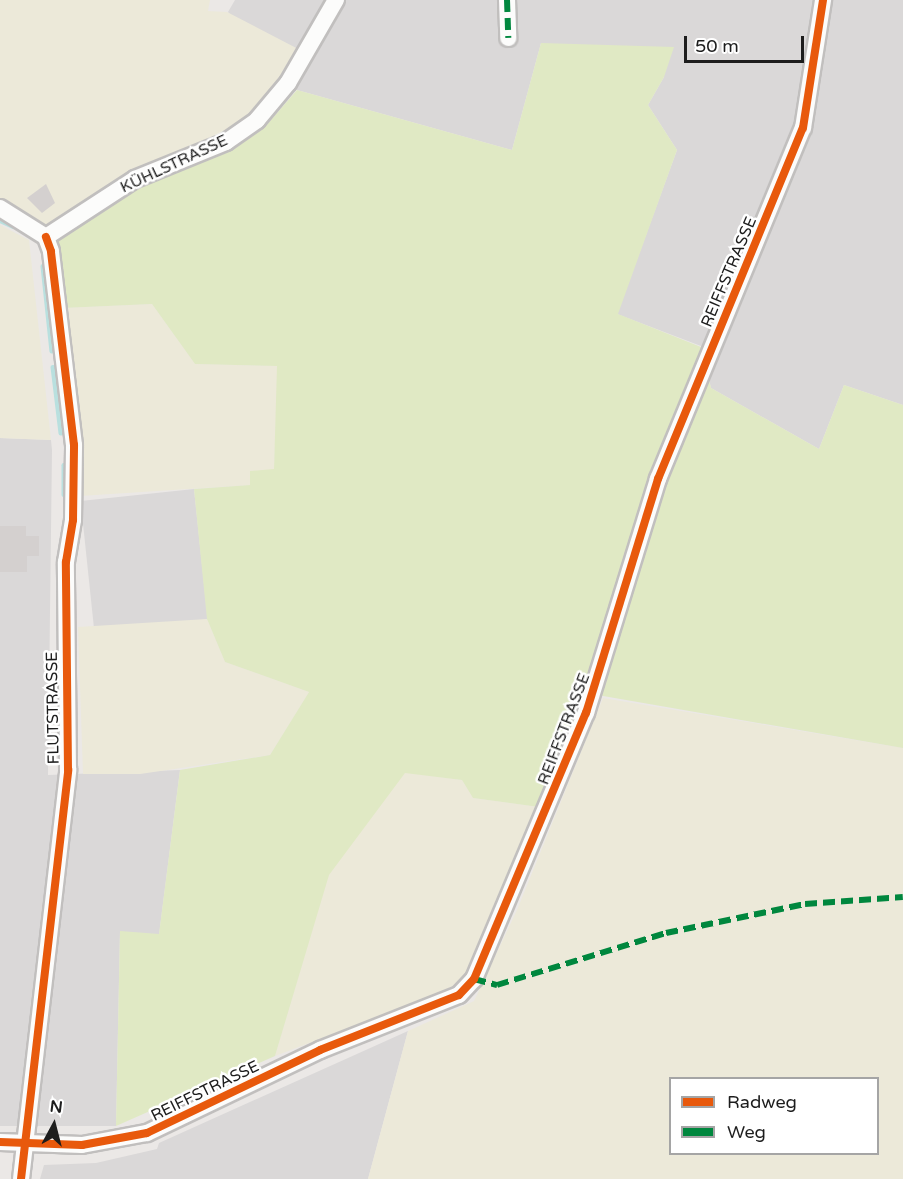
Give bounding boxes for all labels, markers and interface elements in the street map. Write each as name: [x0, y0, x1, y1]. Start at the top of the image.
scale bar: [687, 24, 807, 62]
text: 50 m: [695, 35, 739, 57]
street label: KÜHLSTRASSE: [117, 131, 231, 197]
street label: REIFFSTRASSE: [697, 214, 761, 330]
street label: FLUTSTRASSE: [42, 651, 64, 765]
street label: REIFFSTRASSE: [534, 671, 594, 787]
street label: REIFFSTRASSE: [148, 1057, 262, 1125]
legend: [669, 1077, 879, 1155]
text: Radweg: [727, 1091, 797, 1113]
north arrow: [24, 1095, 84, 1155]
text: N: [49, 1096, 64, 1118]
text: Weg: [727, 1121, 766, 1143]

